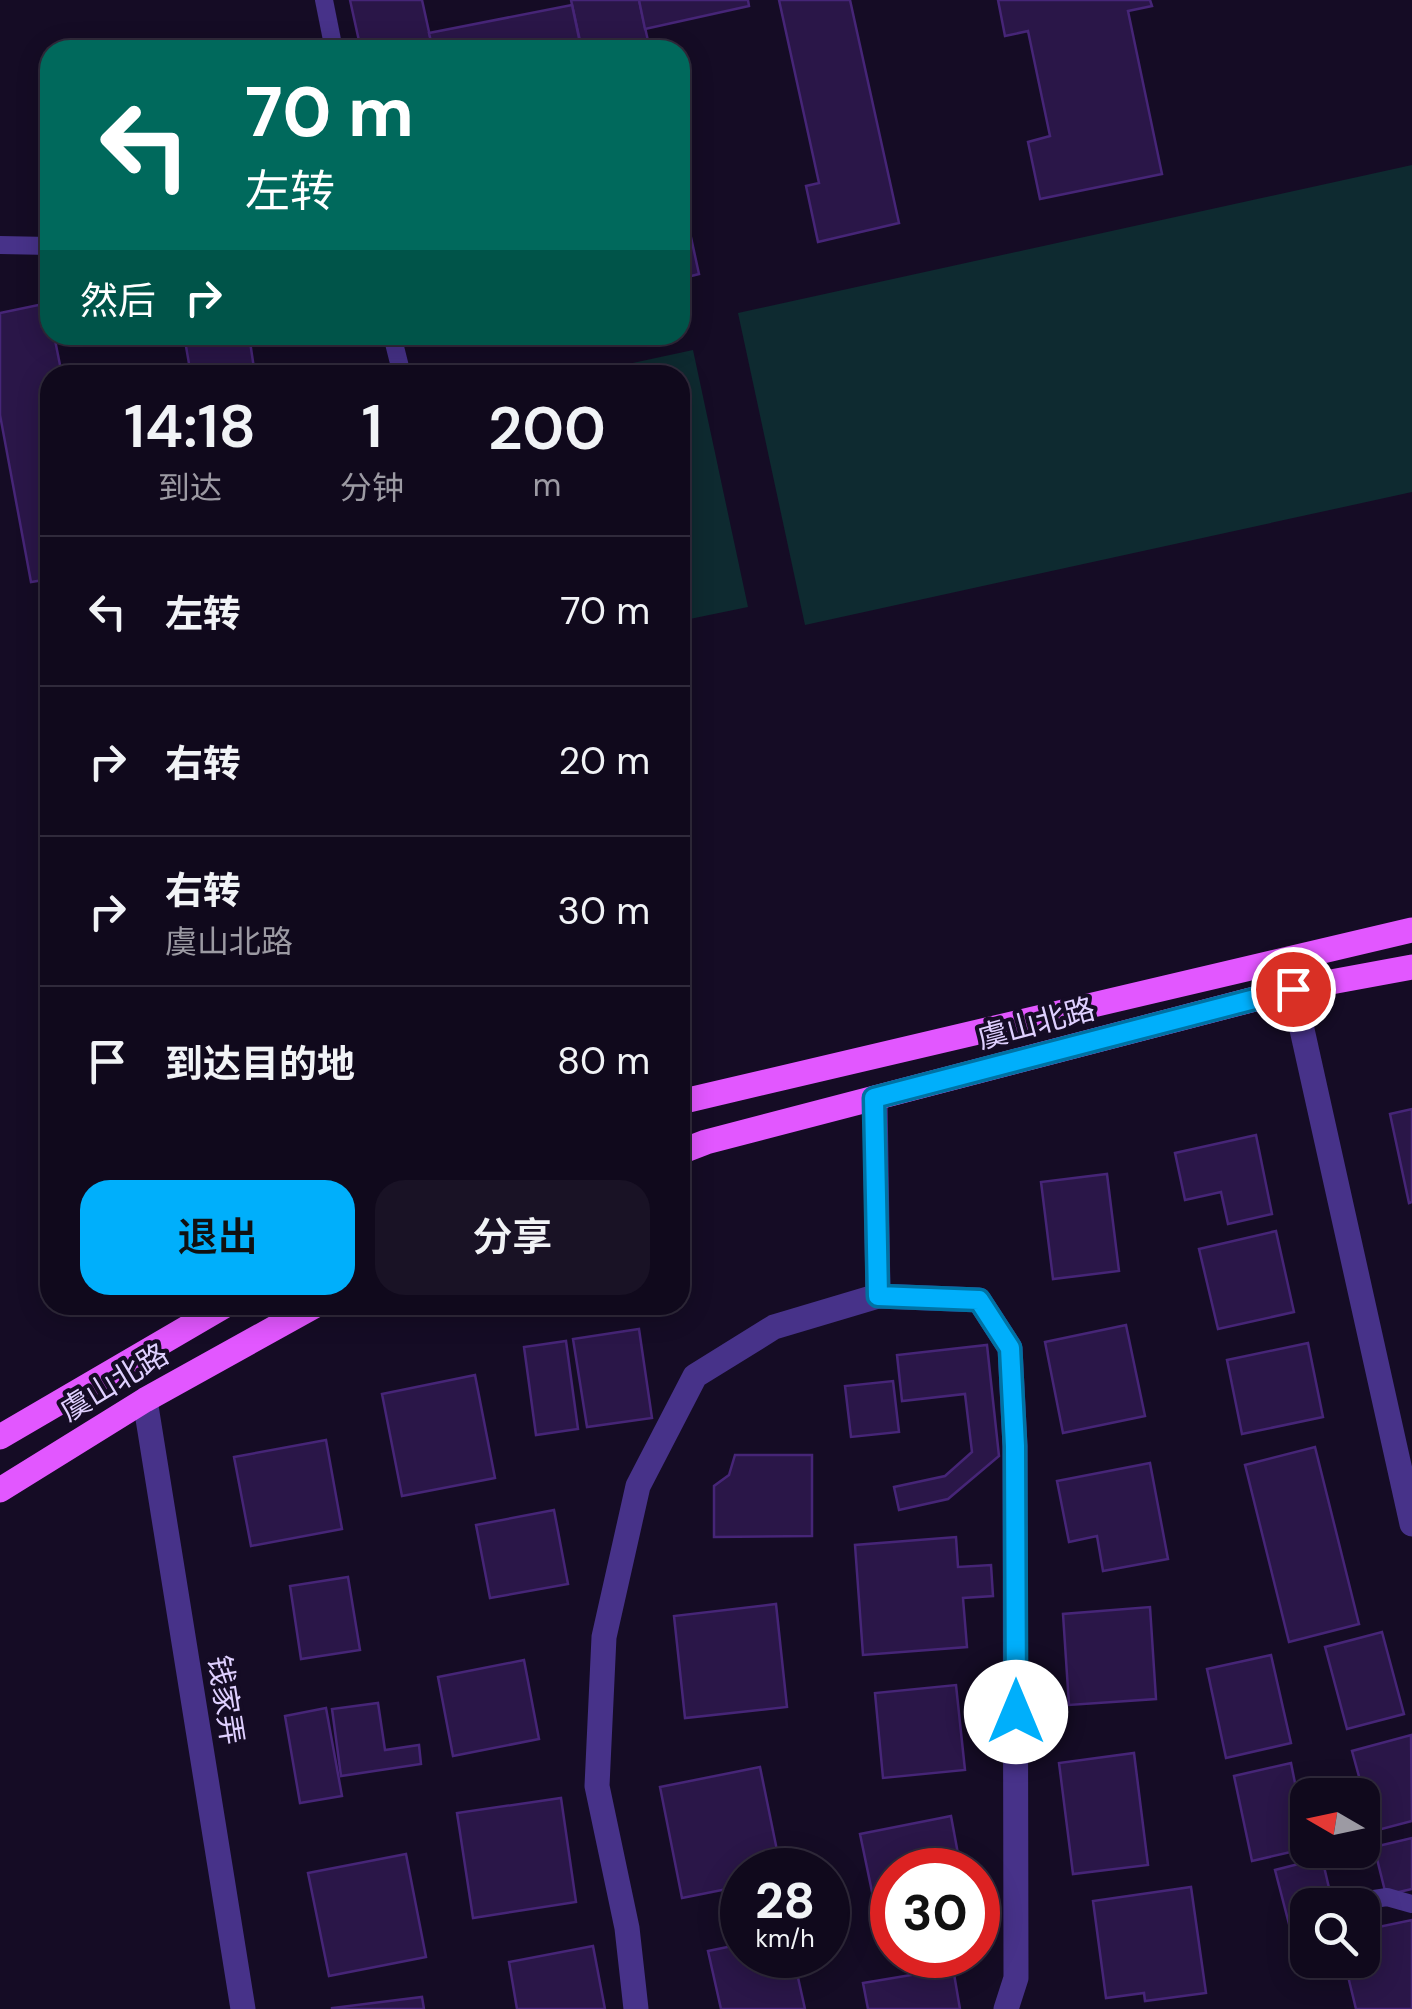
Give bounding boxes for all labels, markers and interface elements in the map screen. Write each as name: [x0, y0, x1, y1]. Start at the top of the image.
text: 70 m: [245, 67, 414, 158]
icon: left: [80, 80, 210, 210]
text: 左转: [245, 162, 335, 221]
icon: right: [176, 270, 231, 325]
text: 然后: [80, 276, 156, 326]
text: 14:18: [124, 387, 256, 466]
text: 1: [361, 387, 382, 466]
text: 200: [488, 389, 606, 468]
text: m: [533, 464, 561, 506]
text: 到达: [158, 467, 222, 509]
text: 分钟: [340, 467, 404, 509]
icon: left: [80, 584, 135, 639]
text: 70 m: [560, 586, 650, 636]
text: 左转: [165, 589, 241, 639]
icon: right: [80, 734, 135, 789]
text: 20 m: [559, 736, 650, 786]
text: 右转: [165, 739, 241, 789]
text: 右转: [165, 866, 241, 916]
icon: right: [80, 884, 135, 939]
text: 30 m: [558, 886, 650, 936]
text: 虞山北路: [165, 921, 293, 963]
pin: [1251, 947, 1336, 1032]
icon: arrive: [1266, 962, 1321, 1017]
street label: 虞山北路: [973, 989, 1099, 1057]
icon: arrive: [80, 1034, 135, 1089]
text: 80 m: [557, 1036, 650, 1086]
text: 到达目的地: [165, 1039, 355, 1089]
button: 退出: [80, 1180, 355, 1295]
button: 分享: [375, 1180, 650, 1295]
street label: 虞山北路: [53, 1334, 175, 1430]
street label: 钱家弄: [200, 1653, 252, 1747]
position arrow: [964, 1660, 1068, 1764]
north arrow: [1290, 1778, 1380, 1868]
map controls: [1290, 1778, 1380, 1978]
speed limit sign: 30: [870, 1848, 1000, 1978]
text: 28: [755, 1868, 815, 1934]
button: search: [1290, 1888, 1380, 1978]
text: km/h: [755, 1922, 815, 1955]

